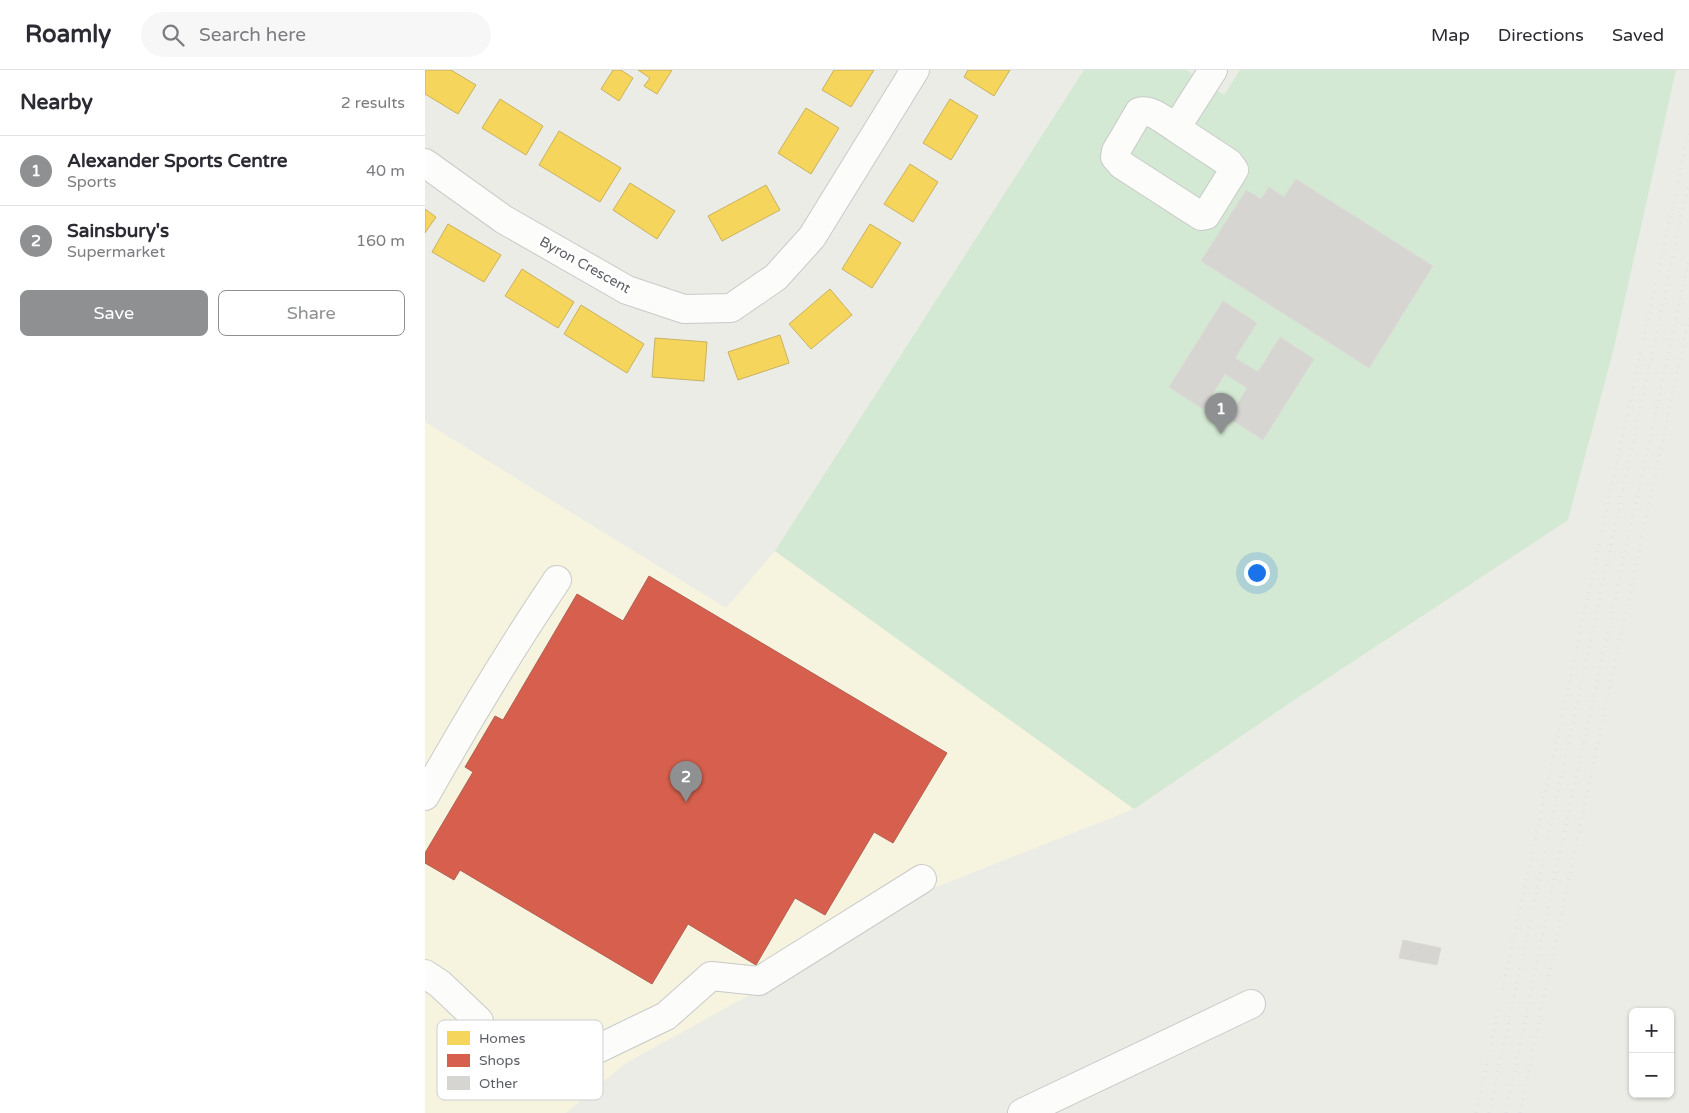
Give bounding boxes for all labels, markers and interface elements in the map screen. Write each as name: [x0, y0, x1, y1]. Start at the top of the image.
search box: [141, 12, 491, 57]
text: Roamly: [25, 20, 111, 49]
icon: search: [159, 21, 187, 49]
text: Search here: [199, 24, 306, 46]
text: Map: [1431, 24, 1470, 46]
text: Directions: [1498, 24, 1584, 46]
text: Saved: [1612, 24, 1664, 46]
text: Nearby: [20, 90, 93, 115]
text: 2 results: [341, 93, 405, 113]
text: Alexander Sports Centre: [67, 150, 288, 172]
text: 1: [31, 161, 41, 181]
text: 40 m: [366, 161, 405, 181]
text: Sports: [67, 172, 116, 192]
text: Sainsbury's: [67, 220, 169, 242]
text: 2: [31, 231, 41, 251]
text: 160 m: [356, 231, 405, 251]
street label: Byron Crescent: [537, 233, 634, 297]
text: Supermarket: [67, 242, 165, 262]
button: Save: [20, 290, 208, 336]
button: Share: [218, 290, 405, 336]
pin: 1: [1205, 393, 1237, 434]
your location: [1244, 560, 1270, 586]
pin: 2: [670, 761, 702, 802]
map controls: [1629, 1008, 1674, 1098]
button: +: [1629, 1008, 1674, 1053]
legend: [437, 1020, 603, 1100]
text: Homes: [479, 1030, 526, 1047]
text: Shops: [479, 1052, 520, 1069]
button: −: [1629, 1053, 1674, 1098]
text: Other: [479, 1075, 518, 1092]

